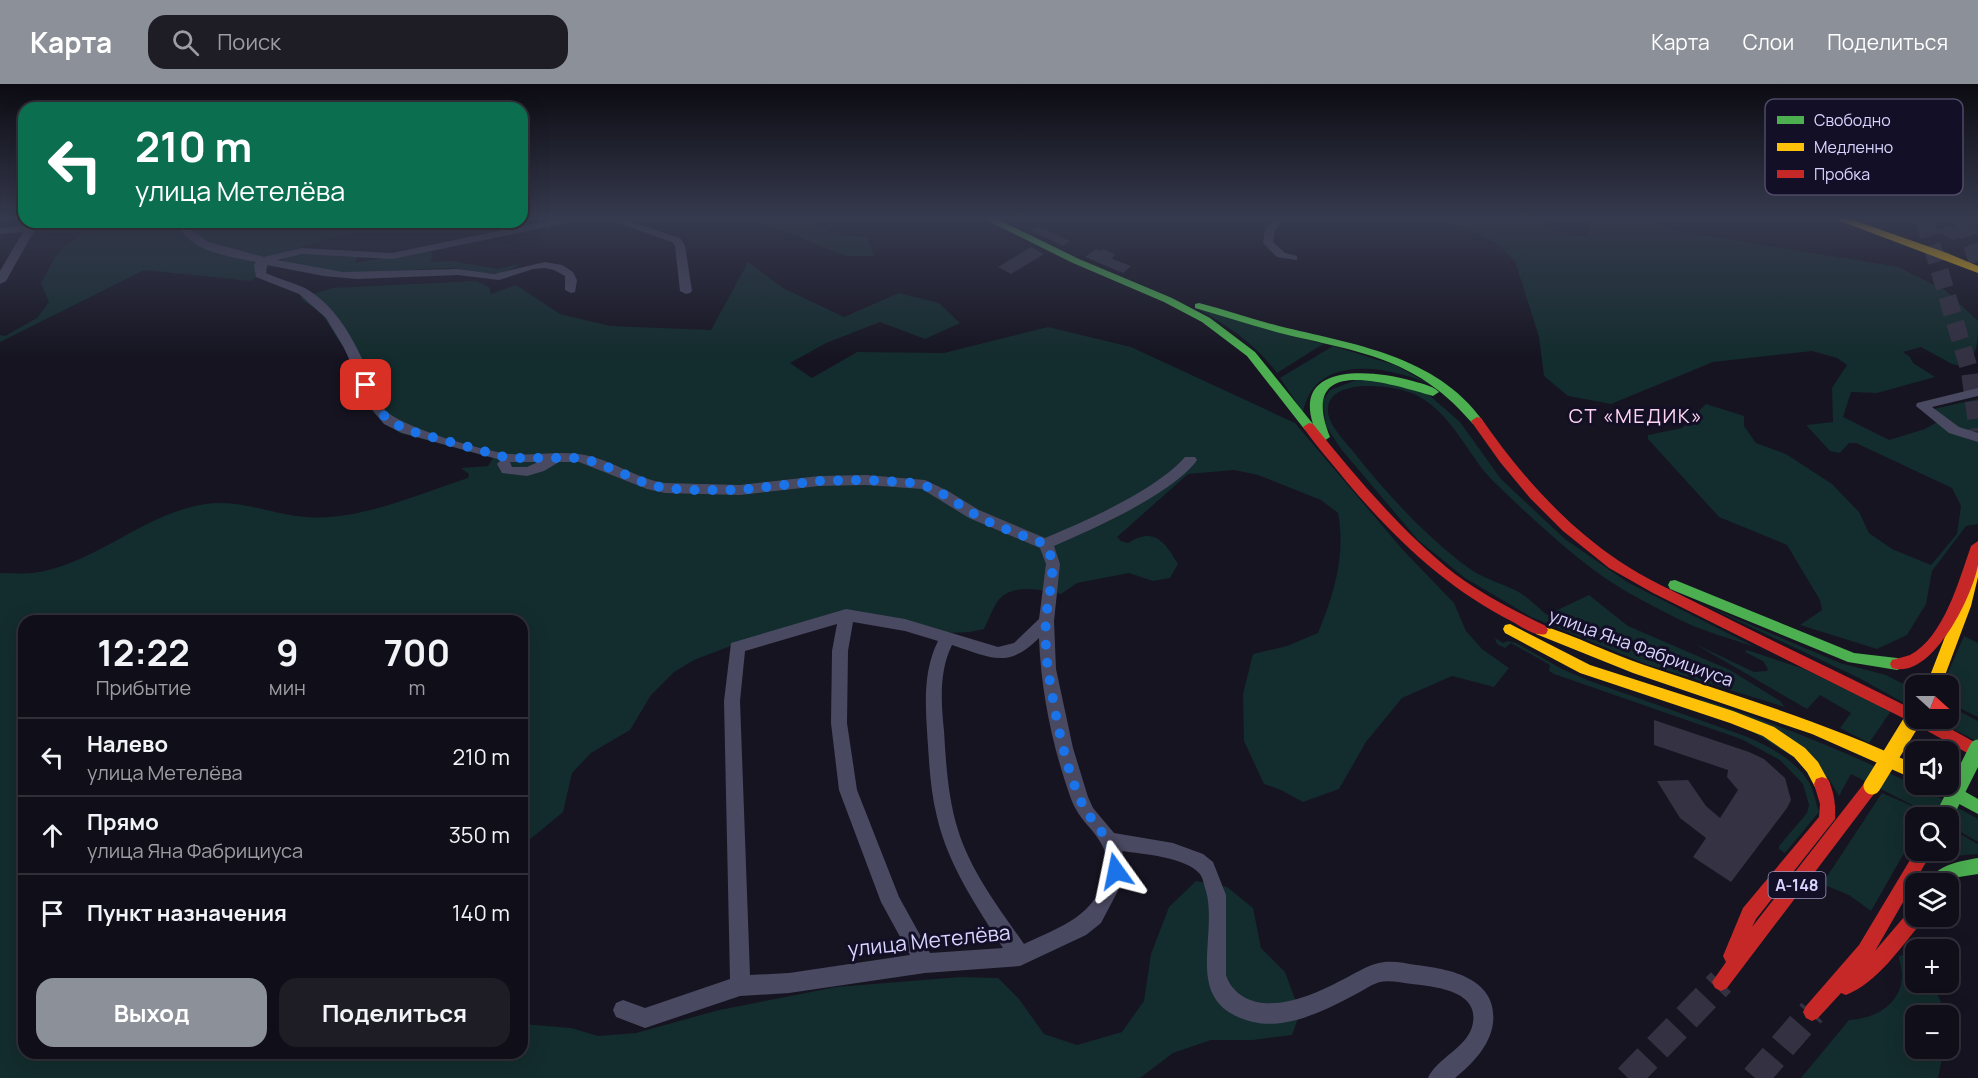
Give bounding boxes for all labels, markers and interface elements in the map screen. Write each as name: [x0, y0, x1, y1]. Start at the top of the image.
search box: [148, 15, 568, 69]
text: Карта: [30, 23, 112, 61]
icon: search: [169, 26, 202, 59]
text: Поиск: [217, 27, 281, 57]
text: Карта: [1651, 28, 1710, 56]
text: Слои: [1743, 28, 1794, 56]
text: Поделиться: [1827, 28, 1948, 56]
legend: [1765, 99, 1963, 195]
text: Свободно: [1814, 109, 1891, 131]
text: 210 m: [135, 117, 252, 175]
icon: left: [36, 126, 114, 204]
text: Медленно: [1814, 136, 1893, 158]
text: Пробка: [1814, 163, 1870, 185]
text: улица Метелёва: [135, 172, 345, 209]
pin: [340, 359, 391, 410]
icon: arrive: [349, 368, 382, 401]
district label: СТ «МЕДИК»: [1569, 402, 1703, 429]
street label: улица Яна Фабрициуса: [1546, 603, 1737, 692]
text: 12:22: [97, 628, 190, 677]
text: 9: [276, 628, 299, 677]
text: 700: [384, 628, 450, 677]
text: Прибытие: [96, 674, 191, 701]
text: мин: [269, 674, 306, 701]
text: m: [408, 674, 425, 701]
north arrow: [1905, 675, 1959, 729]
map controls: [1905, 675, 1959, 1059]
text: Налево: [87, 729, 168, 759]
icon: left: [36, 741, 69, 774]
button: sound: [1905, 741, 1959, 795]
text: 210 m: [452, 742, 510, 772]
text: улица Метелёва: [87, 759, 243, 786]
text: Прямо: [87, 807, 159, 837]
button: search: [1905, 807, 1959, 861]
icon: ahead: [36, 819, 69, 852]
text: 350 m: [449, 820, 510, 850]
text: улица Яна Фабрициуса: [87, 837, 303, 864]
position arrow: [1084, 839, 1148, 903]
road number: А-148: [1768, 872, 1826, 898]
button: layers: [1905, 873, 1959, 927]
icon: arrive: [36, 897, 69, 930]
text: Пункт назначения: [87, 898, 287, 928]
text: 140 m: [452, 898, 510, 928]
street label: улица Метелёва: [846, 918, 1012, 962]
button: +: [1905, 939, 1959, 993]
button: Выход: [36, 978, 267, 1047]
button: Поделиться: [279, 978, 510, 1047]
button: −: [1905, 1005, 1959, 1059]

